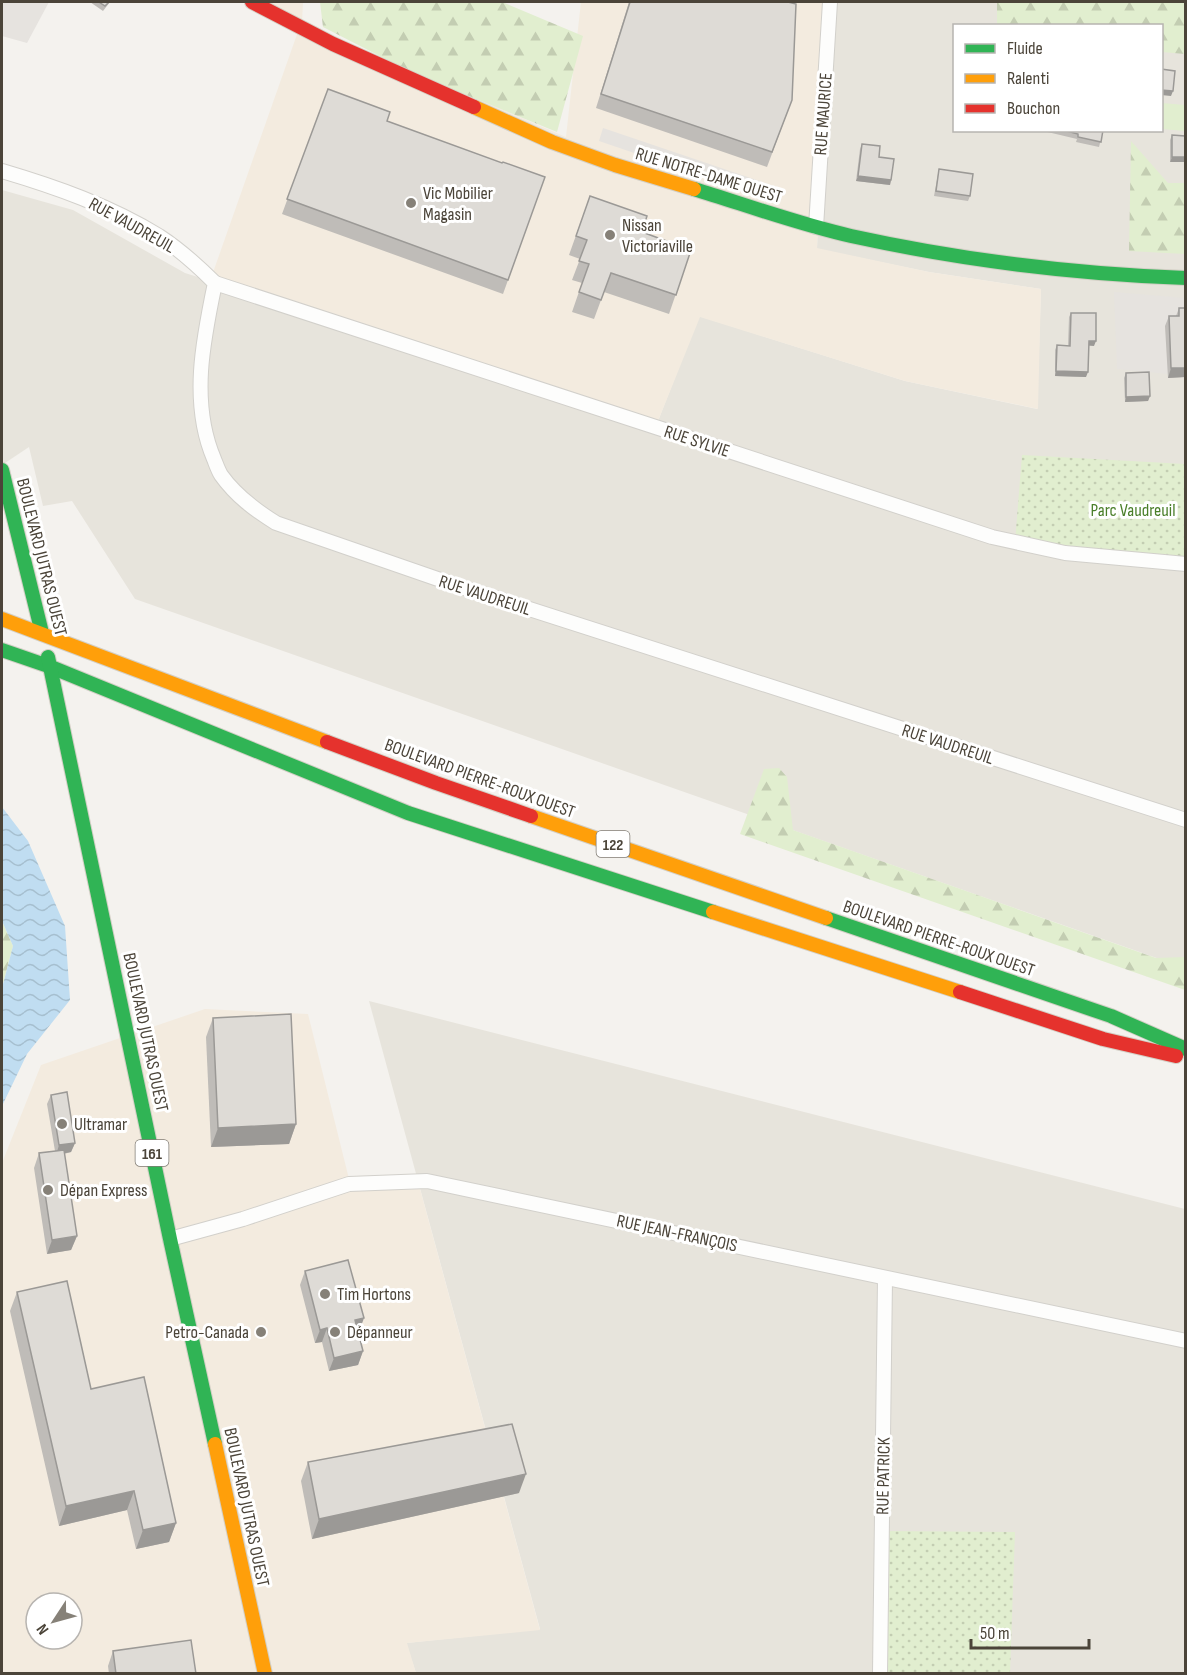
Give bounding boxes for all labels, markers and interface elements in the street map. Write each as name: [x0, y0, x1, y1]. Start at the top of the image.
legend: [953, 24, 1163, 132]
text: Fluide: [1007, 38, 1043, 59]
text: Ralenti: [1007, 68, 1049, 89]
street label: RUE MAURICE: [810, 72, 837, 156]
text: Bouchon: [1007, 98, 1060, 119]
street label: RUE NOTRE-DAME OUEST: [633, 143, 785, 208]
place label: Vic Mobilier Magasin: [423, 183, 493, 225]
street label: RUE VAUDREUIL: [85, 193, 179, 258]
marker: Vic Mobilier Magasin: [404, 196, 418, 210]
place label: Nissan Victoriaville: [622, 215, 693, 257]
marker: Nissan Victoriaville: [603, 228, 617, 242]
street label: RUE SYLVIE: [662, 421, 732, 462]
street label: BOULEVARD JUTRAS OUEST: [12, 476, 71, 638]
park label: Parc Vaudreuil: [1090, 500, 1176, 521]
street label: RUE VAUDREUIL: [436, 571, 534, 620]
street label: RUE VAUDREUIL: [899, 720, 997, 769]
street label: BOULEVARD PIERRE-ROUX OUEST: [382, 734, 578, 823]
road number: 122: [596, 831, 630, 857]
street label: BOULEVARD PIERRE-ROUX OUEST: [840, 896, 1037, 981]
street label: BOULEVARD JUTRAS OUEST: [118, 951, 173, 1113]
place label: Ultramar: [74, 1114, 127, 1135]
marker: Ultramar: [55, 1117, 69, 1131]
road number: 161: [136, 1140, 168, 1166]
place label: Dépan Express: [60, 1180, 147, 1201]
marker: Dépan Express: [41, 1183, 55, 1197]
street label: RUE JEAN-FRANÇOIS: [615, 1210, 739, 1257]
place label: Tim Hortons: [337, 1284, 411, 1305]
marker: Tim Hortons: [318, 1287, 332, 1301]
place label: Petro-Canada: [165, 1322, 249, 1343]
place label: Dépanneur: [347, 1322, 413, 1343]
marker: Petro-Canada: [254, 1325, 268, 1339]
marker: Dépanneur: [328, 1325, 342, 1339]
street label: BOULEVARD JUTRAS OUEST: [219, 1426, 274, 1588]
street label: RUE PATRICK: [872, 1436, 895, 1515]
north arrow: [24, 1591, 84, 1651]
scale bar: [971, 1612, 1090, 1650]
text: N: [33, 1620, 53, 1638]
text: 50 m: [980, 1623, 1010, 1644]

